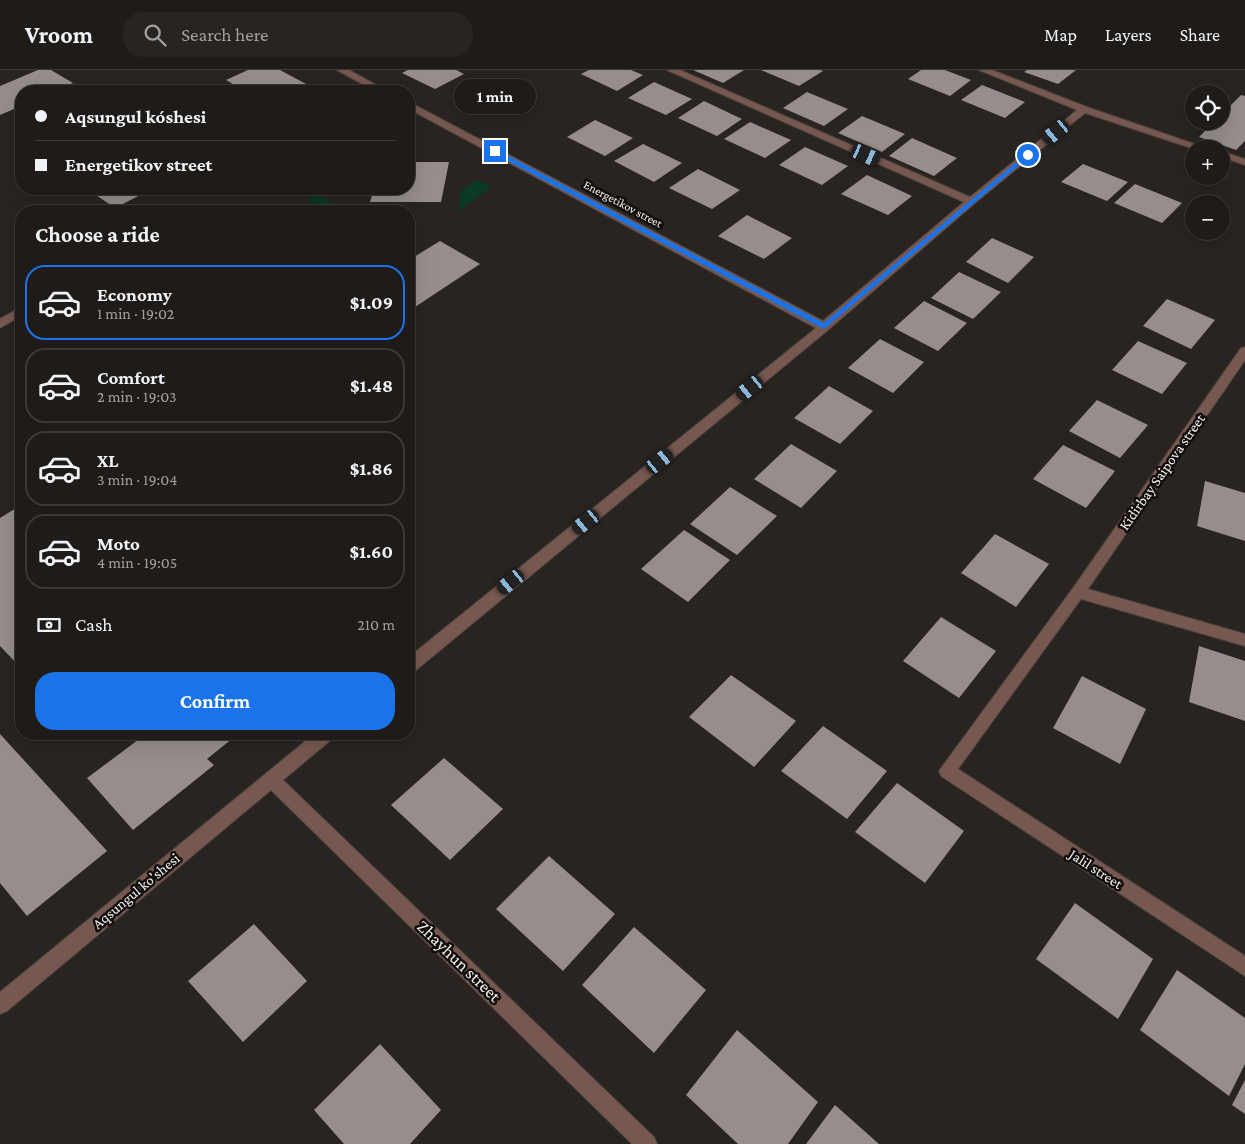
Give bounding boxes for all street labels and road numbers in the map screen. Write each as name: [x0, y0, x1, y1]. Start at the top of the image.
street label: Energetikov street: [581, 177, 666, 231]
street label: Kidirbay Saipova street: [1116, 410, 1209, 534]
street label: Jalil street: [1064, 845, 1126, 893]
street label: Aqsungul ko'shesi: [89, 850, 183, 933]
street label: Zhayhun street: [413, 916, 506, 1007]

